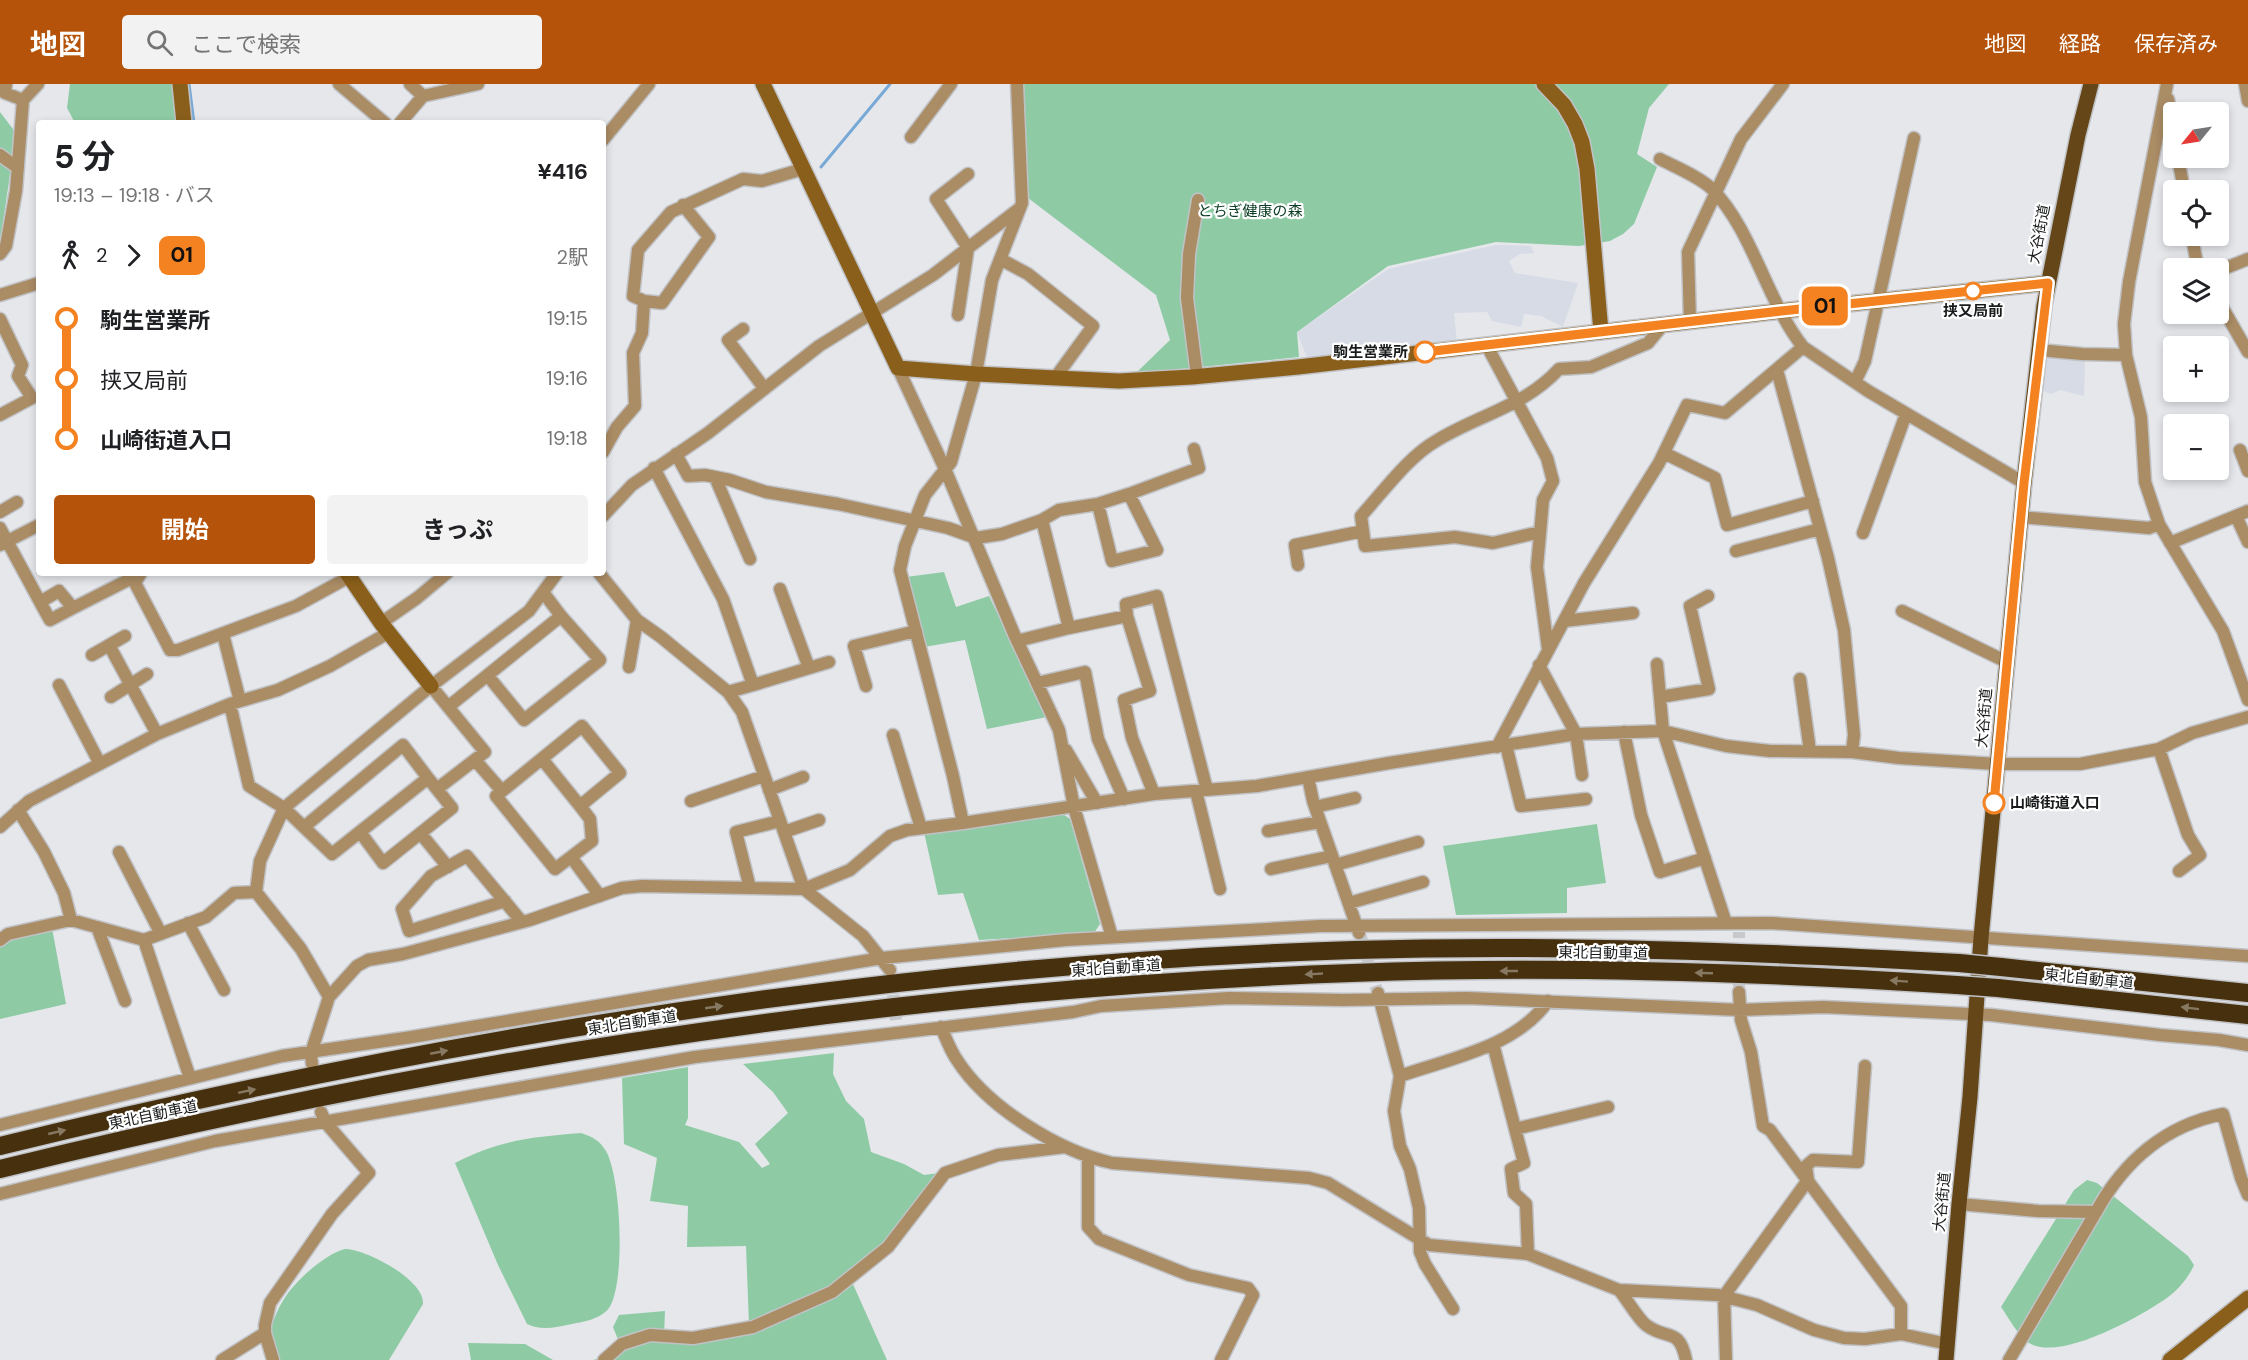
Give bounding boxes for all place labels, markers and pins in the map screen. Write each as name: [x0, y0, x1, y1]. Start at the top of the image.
marker: 挟又局前: [1964, 282, 1982, 300]
place label: 挟又局前: [1943, 301, 2003, 321]
marker: 駒生営業所: [1414, 341, 1436, 363]
place label: 駒生営業所: [1333, 342, 1408, 362]
marker: 山崎街道入口: [1983, 792, 2005, 814]
place label: 山崎街道入口: [2010, 793, 2100, 813]

